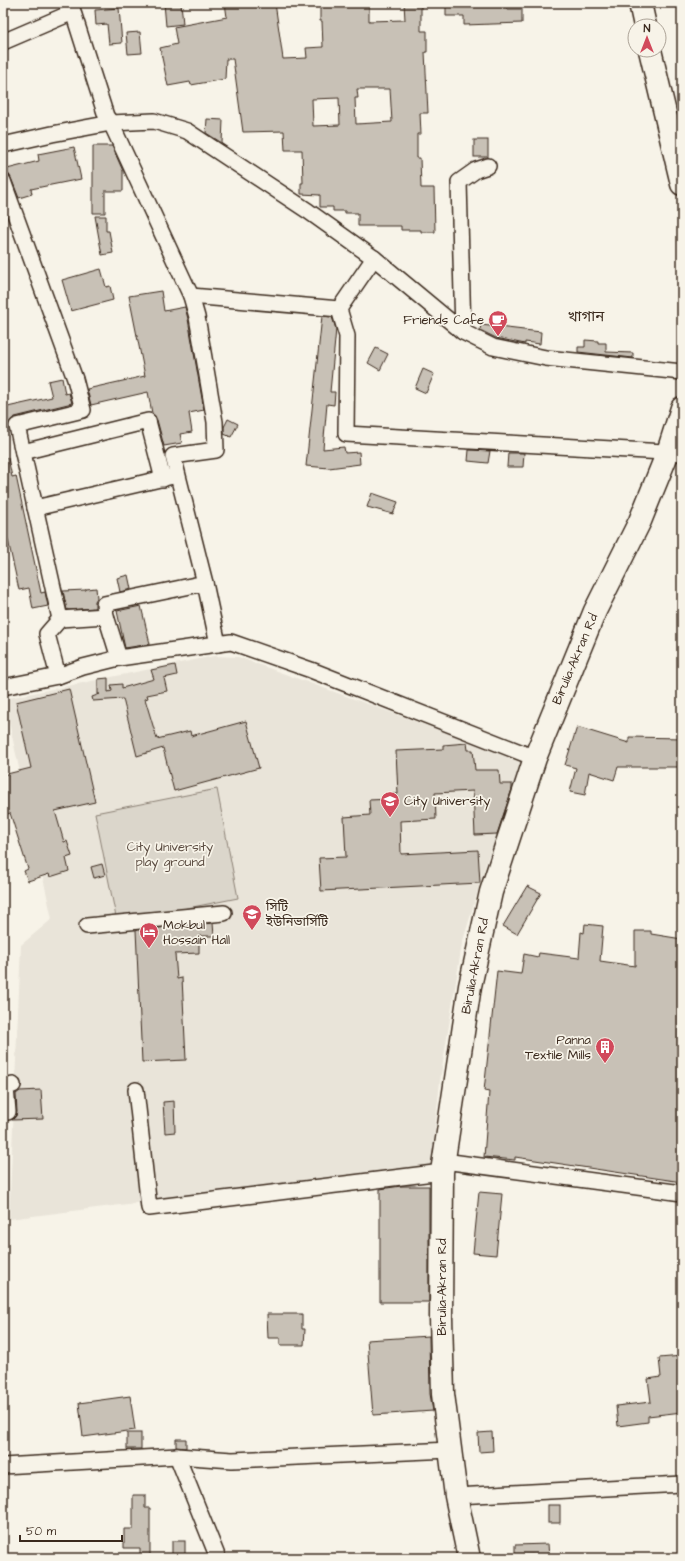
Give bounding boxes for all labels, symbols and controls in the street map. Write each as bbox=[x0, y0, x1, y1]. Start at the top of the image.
north arrow bbox=[627, 18, 667, 58]
text: N bbox=[644, 21, 651, 36]
district label: খাগান bbox=[568, 306, 605, 327]
cafe icon: Friends Cafe bbox=[487, 309, 509, 337]
place label: Friends Cafe bbox=[403, 311, 484, 329]
street label: Birulia-Akran Rd bbox=[548, 610, 602, 707]
school or university icon: City University bbox=[379, 790, 401, 818]
place label: City University bbox=[404, 792, 490, 811]
park label: City University play ground bbox=[127, 838, 213, 872]
place label: সিটি ইউনিভার্সিটি bbox=[265, 898, 329, 931]
school or university icon: সিটি ইউনিভার্সিটি bbox=[241, 903, 263, 931]
place label: Mokbul Hossain Hall bbox=[163, 916, 230, 949]
street label: Birulia-Akran Rd bbox=[457, 916, 493, 1016]
hotel icon: Mokbul Hossain Hall bbox=[138, 921, 160, 949]
place label: Panna Textile Mills bbox=[525, 1031, 591, 1064]
building icon: Panna Textile Mills bbox=[594, 1036, 616, 1064]
street label: Birulia-Akran Rd bbox=[433, 1238, 451, 1336]
scale bar bbox=[20, 1517, 122, 1543]
text: 50 m bbox=[26, 1523, 57, 1540]

